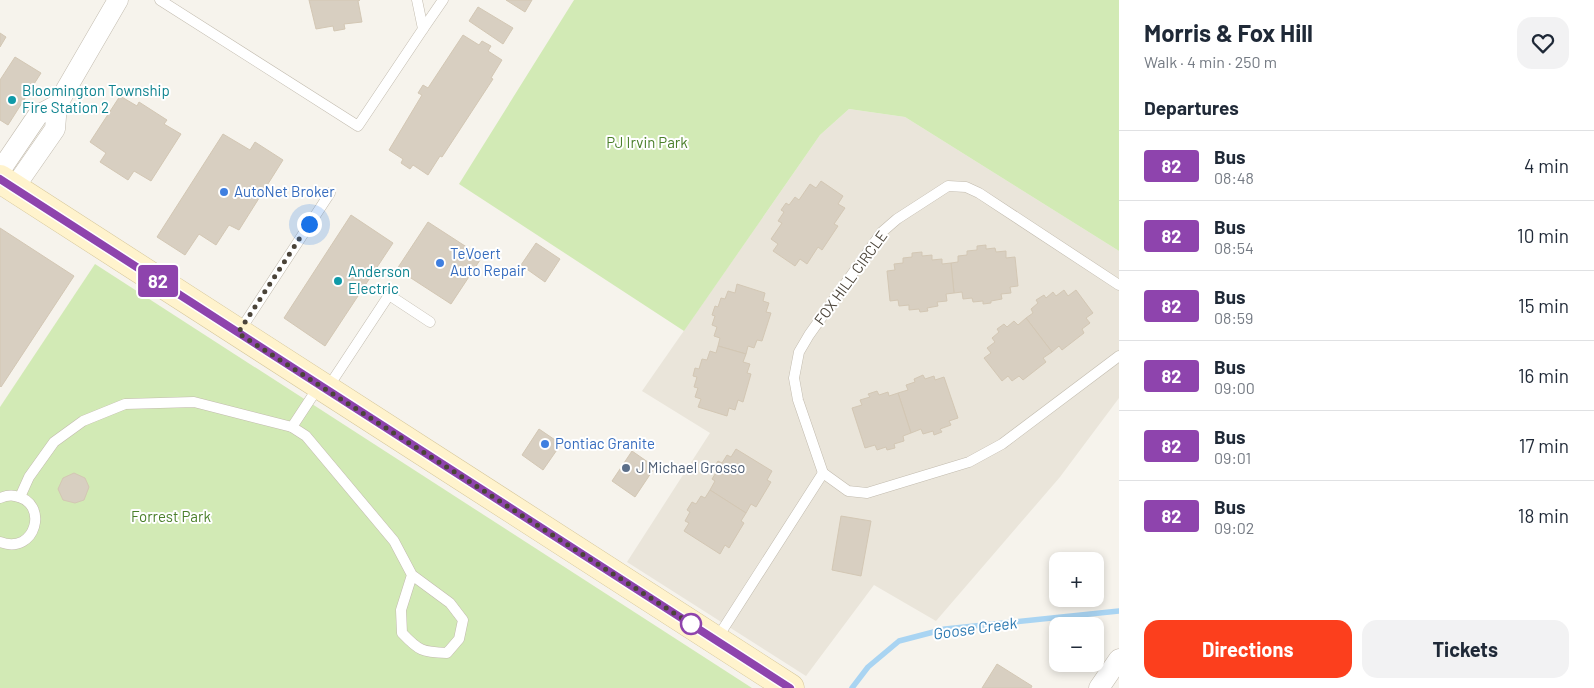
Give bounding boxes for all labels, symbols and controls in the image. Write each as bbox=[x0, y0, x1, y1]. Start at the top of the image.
button: heart bbox=[1517, 17, 1569, 69]
text: Morris & Fox Hill bbox=[1144, 18, 1313, 47]
text: Walk · 4 min · 250 m bbox=[1144, 52, 1277, 71]
place label: Bloomington Township Fire Station 2 bbox=[22, 81, 170, 116]
marker: Bloomington Township Fire Station 2 bbox=[6, 94, 18, 106]
text: Departures bbox=[1144, 96, 1239, 119]
park label: PJ Irvin Park bbox=[606, 133, 688, 151]
text: Bus bbox=[1214, 145, 1246, 168]
text: 4 min bbox=[1524, 154, 1569, 177]
text: 82 bbox=[1162, 155, 1181, 177]
text: 08:48 bbox=[1214, 168, 1254, 187]
place label: AutoNet Broker bbox=[234, 182, 335, 200]
marker: AutoNet Broker bbox=[218, 186, 230, 198]
your location bbox=[297, 212, 322, 237]
text: Bus bbox=[1214, 215, 1246, 238]
text: 10 min bbox=[1517, 224, 1569, 247]
text: 82 bbox=[1162, 225, 1181, 247]
street label: FOX HILL CIRCLE bbox=[810, 227, 890, 328]
text: 08:54 bbox=[1214, 238, 1254, 257]
place label: TeVoert Auto Repair bbox=[450, 244, 526, 279]
marker: TeVoert Auto Repair bbox=[434, 257, 446, 269]
place label: Anderson Electric bbox=[348, 262, 410, 297]
line badge: 82 bbox=[136, 265, 180, 297]
text: 82 bbox=[148, 270, 168, 292]
marker: Anderson Electric bbox=[332, 275, 344, 287]
text: Bus bbox=[1214, 285, 1246, 308]
text: 15 min bbox=[1518, 294, 1569, 317]
text: 82 bbox=[1162, 295, 1181, 317]
text: 08:59 bbox=[1214, 308, 1253, 327]
text: Bus bbox=[1214, 355, 1246, 378]
text: 16 min bbox=[1518, 364, 1569, 387]
text: 82 bbox=[1162, 365, 1181, 387]
text: 09:00 bbox=[1214, 378, 1255, 397]
text: Bus bbox=[1214, 425, 1246, 448]
place label: Pontiac Granite bbox=[555, 434, 655, 452]
text: 17 min bbox=[1519, 434, 1569, 457]
text: 82 bbox=[1162, 435, 1181, 457]
marker: Pontiac Granite bbox=[539, 438, 551, 450]
text: 09:01 bbox=[1214, 448, 1251, 467]
place label: J Michael Grosso bbox=[636, 458, 745, 476]
marker: J Michael Grosso bbox=[620, 462, 632, 474]
text: Bus bbox=[1214, 495, 1246, 518]
text: 18 min bbox=[1518, 504, 1569, 527]
text: 82 bbox=[1162, 505, 1181, 527]
park label: Forrest Park bbox=[131, 507, 211, 525]
text: 09:02 bbox=[1214, 518, 1254, 537]
map controls bbox=[1049, 552, 1104, 672]
button: + bbox=[1049, 552, 1104, 607]
water label: Goose Creek bbox=[932, 612, 1018, 643]
unlabelled marker bbox=[680, 613, 702, 635]
button: − bbox=[1049, 617, 1104, 672]
button: Directions bbox=[1144, 620, 1352, 678]
button: Tickets bbox=[1362, 620, 1569, 678]

